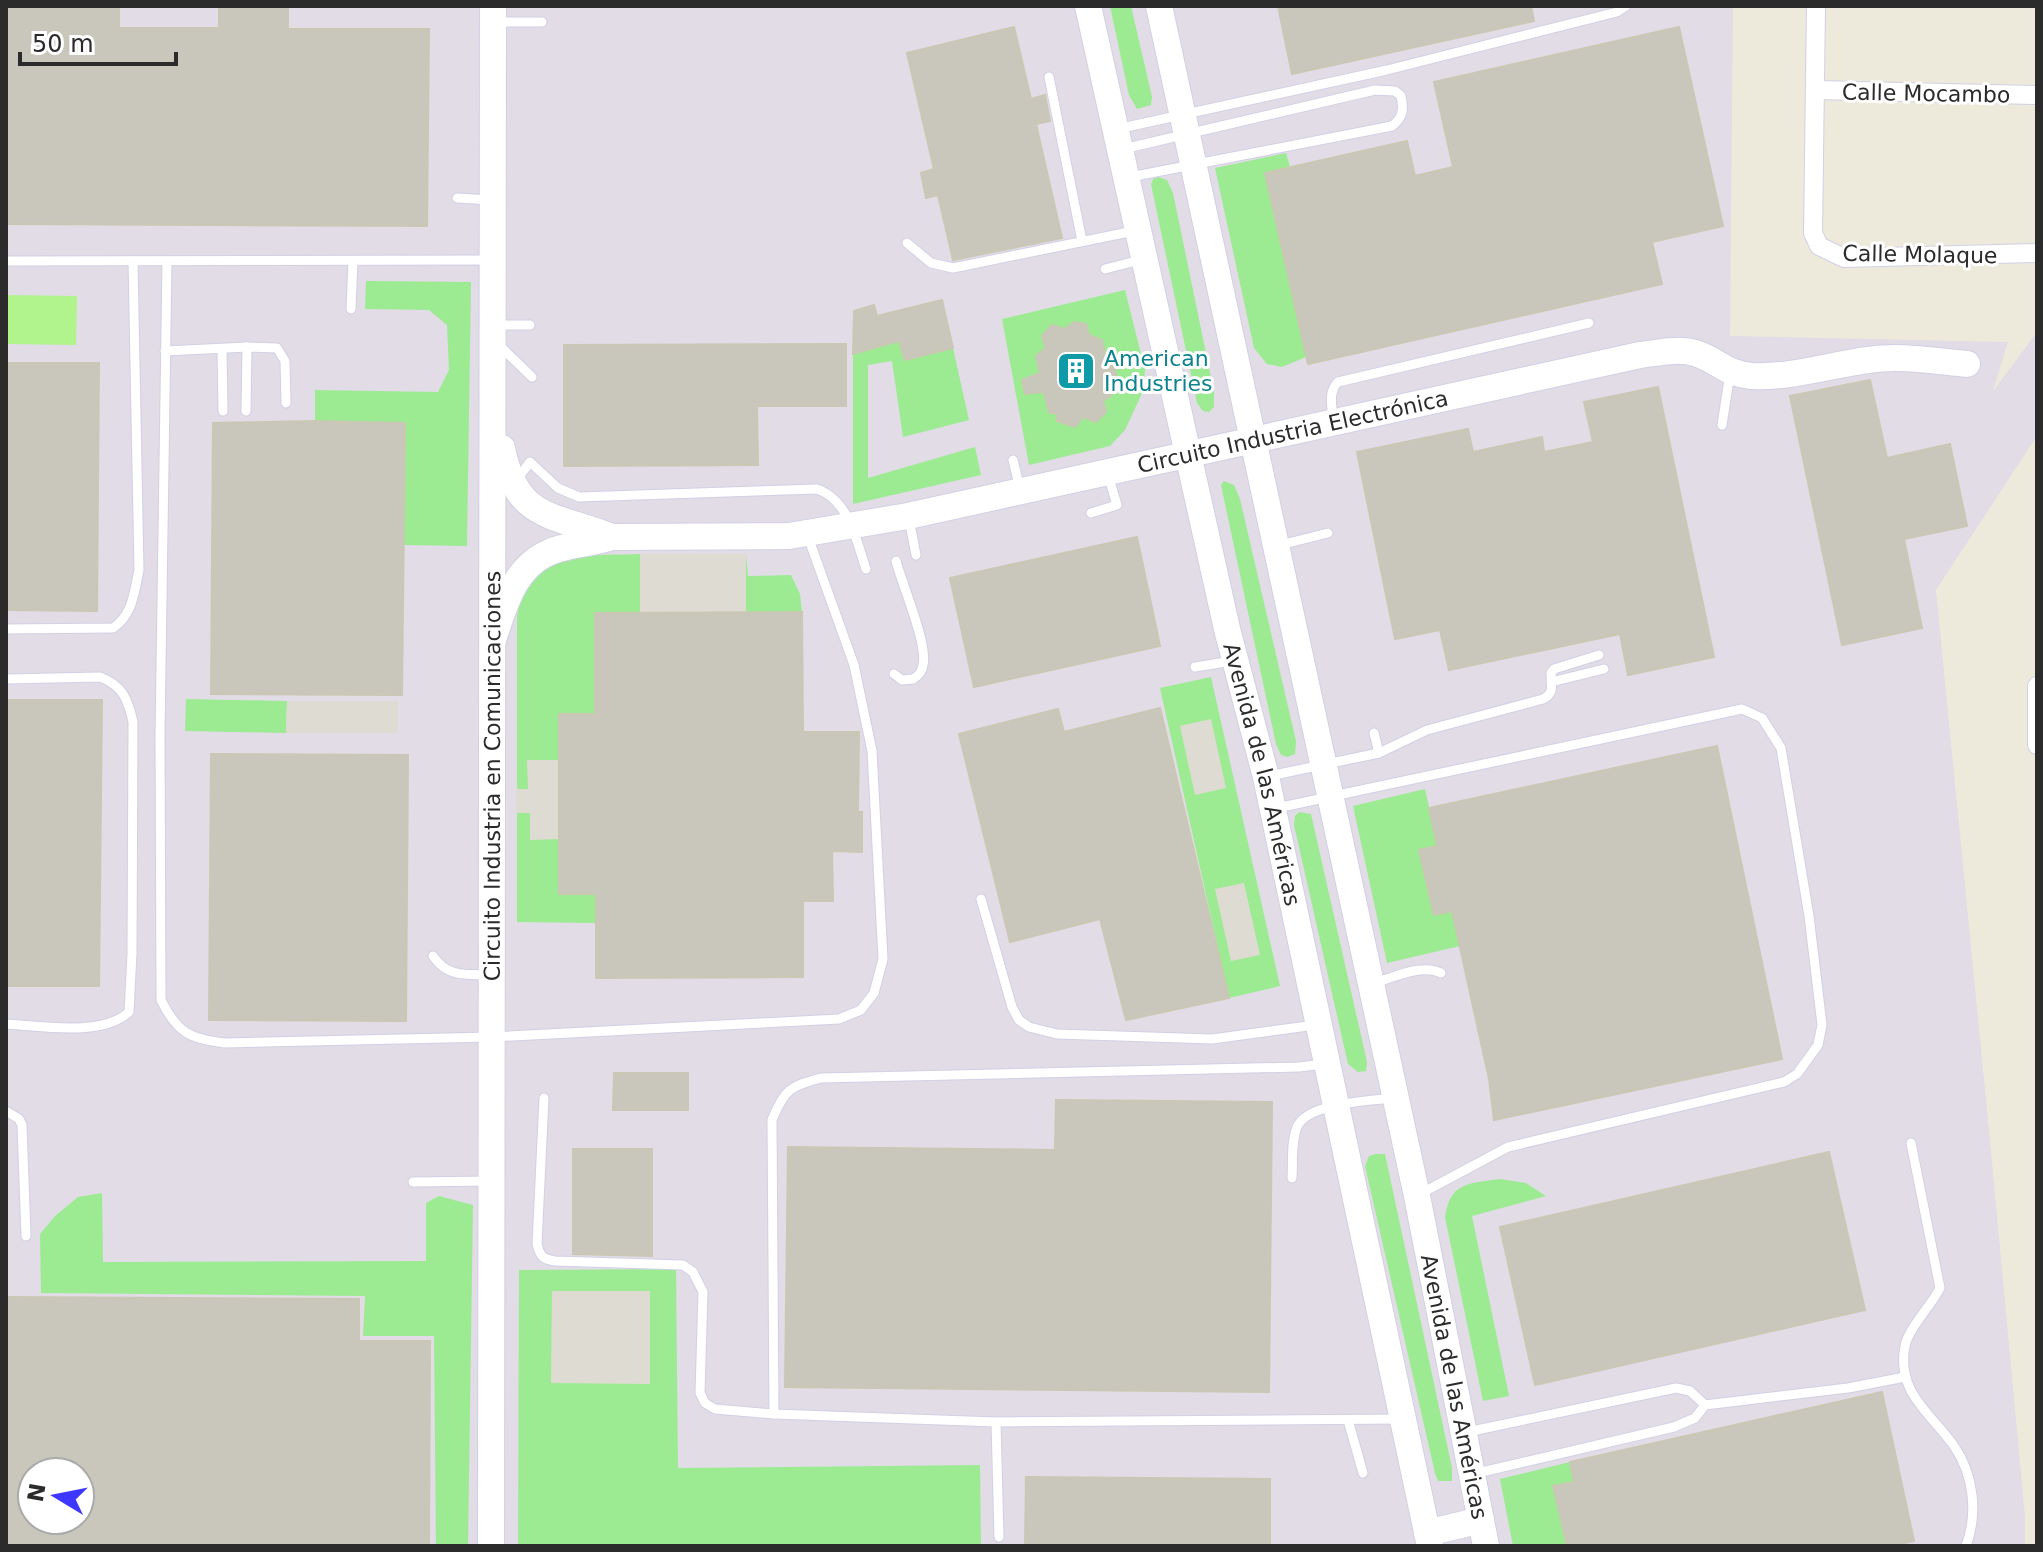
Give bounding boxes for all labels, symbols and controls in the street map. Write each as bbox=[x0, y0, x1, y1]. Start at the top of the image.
scale bar bbox=[20, 16, 176, 66]
text: 50 m bbox=[32, 30, 94, 58]
street label: Calle Mocambo bbox=[1842, 80, 2010, 107]
street label: Calle Molaque bbox=[1842, 241, 1998, 268]
place label: American Industries bbox=[1104, 346, 1213, 396]
building icon: American Industries bbox=[1055, 350, 1097, 392]
street label: Circuito Industria Electrónica bbox=[1135, 386, 1451, 478]
street label: Circuito Industria en Comunicaciones bbox=[480, 571, 505, 981]
street label: Avenida de las Américas bbox=[1218, 640, 1305, 908]
street label: Avenida de las Américas bbox=[1416, 1252, 1492, 1522]
north arrow bbox=[16, 1456, 96, 1536]
text: N bbox=[23, 1481, 51, 1504]

